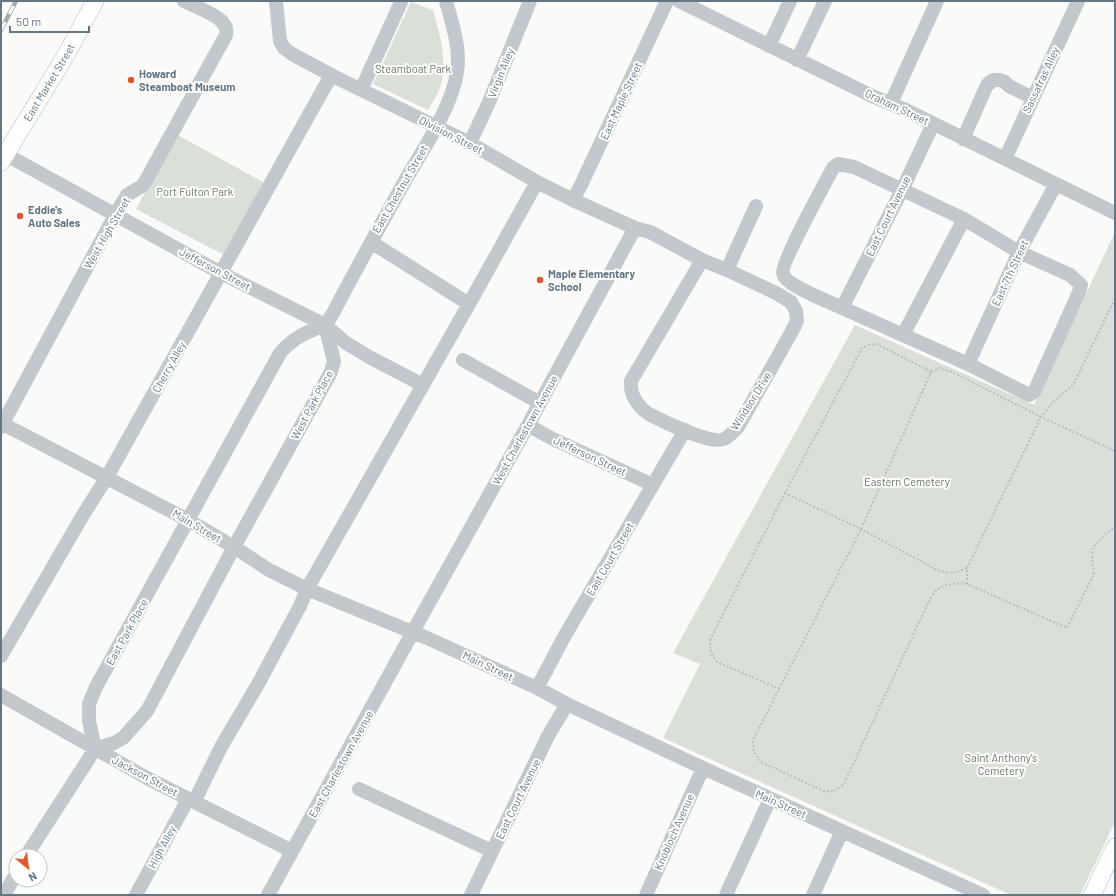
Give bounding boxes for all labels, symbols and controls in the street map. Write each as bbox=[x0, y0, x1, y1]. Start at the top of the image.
scale bar bbox=[10, 8, 89, 34]
text: 50 m bbox=[16, 14, 41, 28]
street label: East Market Street bbox=[20, 41, 77, 124]
street label: Sassafras Alley bbox=[1020, 45, 1062, 115]
street label: Virgin Alley bbox=[485, 46, 516, 100]
street label: East Maple Street bbox=[597, 60, 644, 142]
park label: Steamboat Park bbox=[375, 62, 452, 75]
place label: Howard Steamboat Museum bbox=[139, 67, 236, 93]
marker: Howard Steamboat Museum bbox=[126, 75, 136, 85]
street label: Graham Street bbox=[863, 86, 931, 127]
street label: Division Street bbox=[417, 113, 485, 156]
street label: East Chestnut Street bbox=[369, 142, 430, 235]
street label: East Court Avenue bbox=[862, 173, 913, 258]
park label: Port Fulton Park bbox=[157, 185, 234, 198]
street label: West High Street bbox=[81, 195, 132, 271]
place label: Eddie's Auto Sales bbox=[28, 203, 81, 229]
marker: Eddie's Auto Sales bbox=[15, 211, 25, 221]
street label: East 7th Street bbox=[989, 238, 1030, 308]
street label: Jefferson Street bbox=[177, 244, 253, 293]
place label: Maple Elementary School bbox=[548, 267, 635, 293]
marker: Maple Elementary School bbox=[535, 275, 545, 285]
street label: Cherry Alley bbox=[149, 339, 188, 395]
street label: West Park Place bbox=[288, 368, 335, 442]
street label: Windsor Drive bbox=[727, 369, 774, 432]
street label: West Charlestown Avenue bbox=[489, 373, 560, 487]
street label: Jefferson Street bbox=[552, 433, 629, 478]
park label: Eastern Cemetery bbox=[864, 475, 950, 488]
street label: Main Street bbox=[170, 506, 224, 545]
street label: East Court Street bbox=[583, 520, 636, 598]
street label: East Park Place bbox=[103, 596, 150, 667]
street label: Main Street bbox=[461, 648, 516, 683]
street label: East Charlestown Avenue bbox=[306, 708, 375, 819]
park label: Saint Anthony's Cemetery bbox=[965, 751, 1037, 777]
street label: Jackson Street bbox=[110, 753, 180, 798]
street label: East Court Avenue bbox=[492, 756, 543, 841]
street label: Main Street bbox=[754, 787, 809, 821]
street label: Knobloch Avenue bbox=[651, 792, 696, 872]
street label: High Alley bbox=[145, 823, 178, 870]
north arrow bbox=[8, 848, 48, 888]
text: N bbox=[27, 870, 39, 885]

